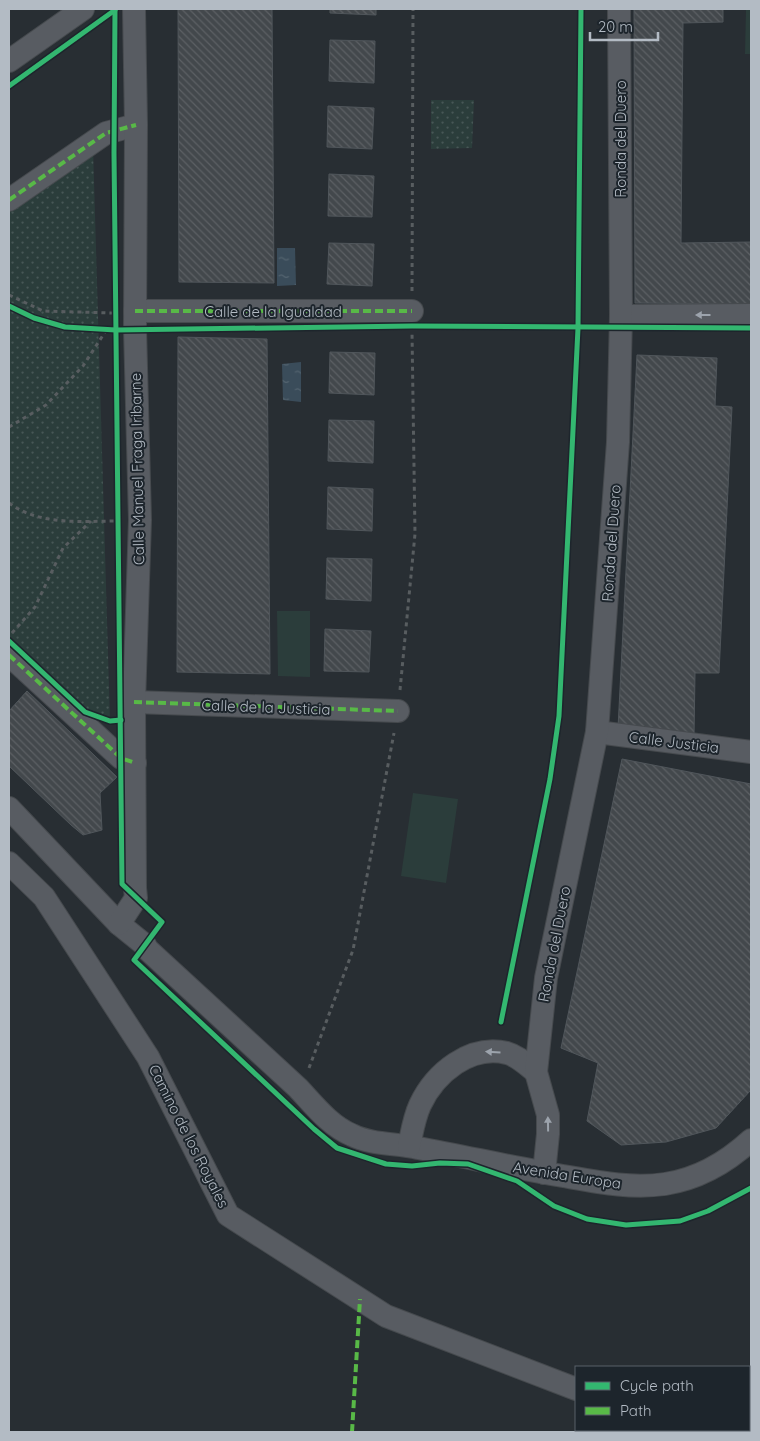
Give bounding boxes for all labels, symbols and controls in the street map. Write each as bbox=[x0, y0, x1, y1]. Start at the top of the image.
scale bar bbox=[590, 10, 658, 42]
text: 20 m bbox=[598, 17, 633, 36]
street label: Ronda del Duero bbox=[611, 80, 630, 198]
street label: Calle de la Igualdad bbox=[204, 302, 342, 321]
one-way arrow bbox=[694, 311, 710, 319]
street label: Calle Manuel Fraga Iribarne bbox=[126, 373, 148, 565]
street label: Ronda del Duero bbox=[597, 484, 625, 602]
street label: Calle de la Justicia bbox=[201, 695, 331, 719]
street label: Calle Justicia bbox=[628, 727, 720, 757]
street label: Ronda del Duero bbox=[533, 885, 575, 1003]
one-way arrow bbox=[485, 1047, 501, 1055]
street label: Camino de los Royales bbox=[145, 1061, 233, 1211]
one-way arrow bbox=[544, 1116, 552, 1132]
street label: Avenida Europa bbox=[511, 1157, 623, 1193]
legend bbox=[575, 1366, 750, 1431]
text: Cycle path bbox=[620, 1376, 694, 1395]
text: Path bbox=[620, 1401, 652, 1420]

